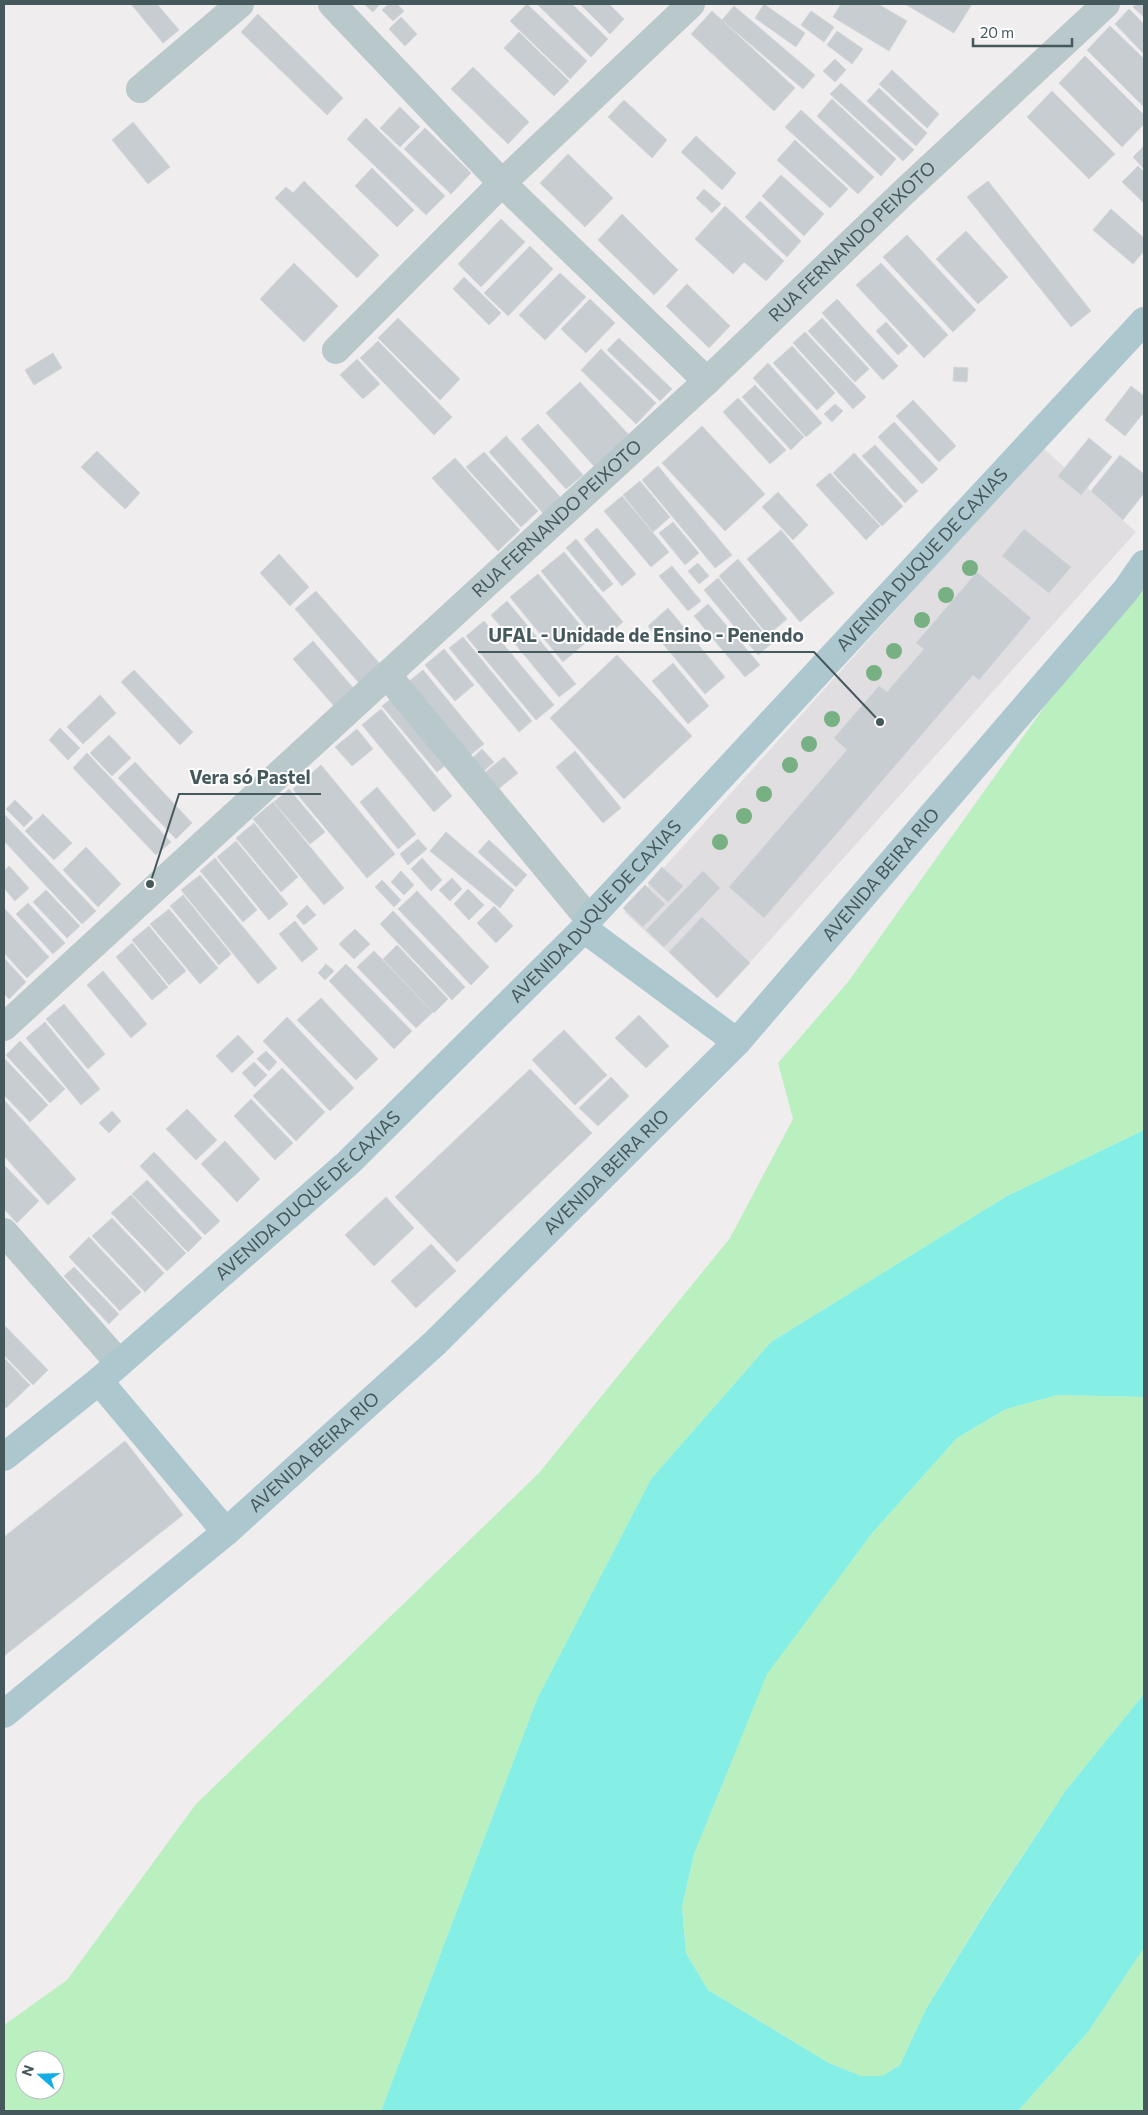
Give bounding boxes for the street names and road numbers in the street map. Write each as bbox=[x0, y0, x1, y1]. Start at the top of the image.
street label: RUA FERNANDO PEIXOTO bbox=[764, 156, 940, 326]
street label: RUA FERNANDO PEIXOTO bbox=[467, 435, 646, 602]
street label: AVENIDA DUQUE DE CAXIAS bbox=[831, 463, 1012, 656]
street label: AVENIDA BEIRA RIO bbox=[817, 803, 944, 945]
street label: AVENIDA DUQUE DE CAXIAS bbox=[504, 815, 685, 1007]
street label: AVENIDA BEIRA RIO bbox=[538, 1104, 673, 1239]
street label: AVENIDA DUQUE DE CAXIAS bbox=[210, 1106, 404, 1284]
street label: AVENIDA BEIRA RIO bbox=[244, 1387, 383, 1516]

